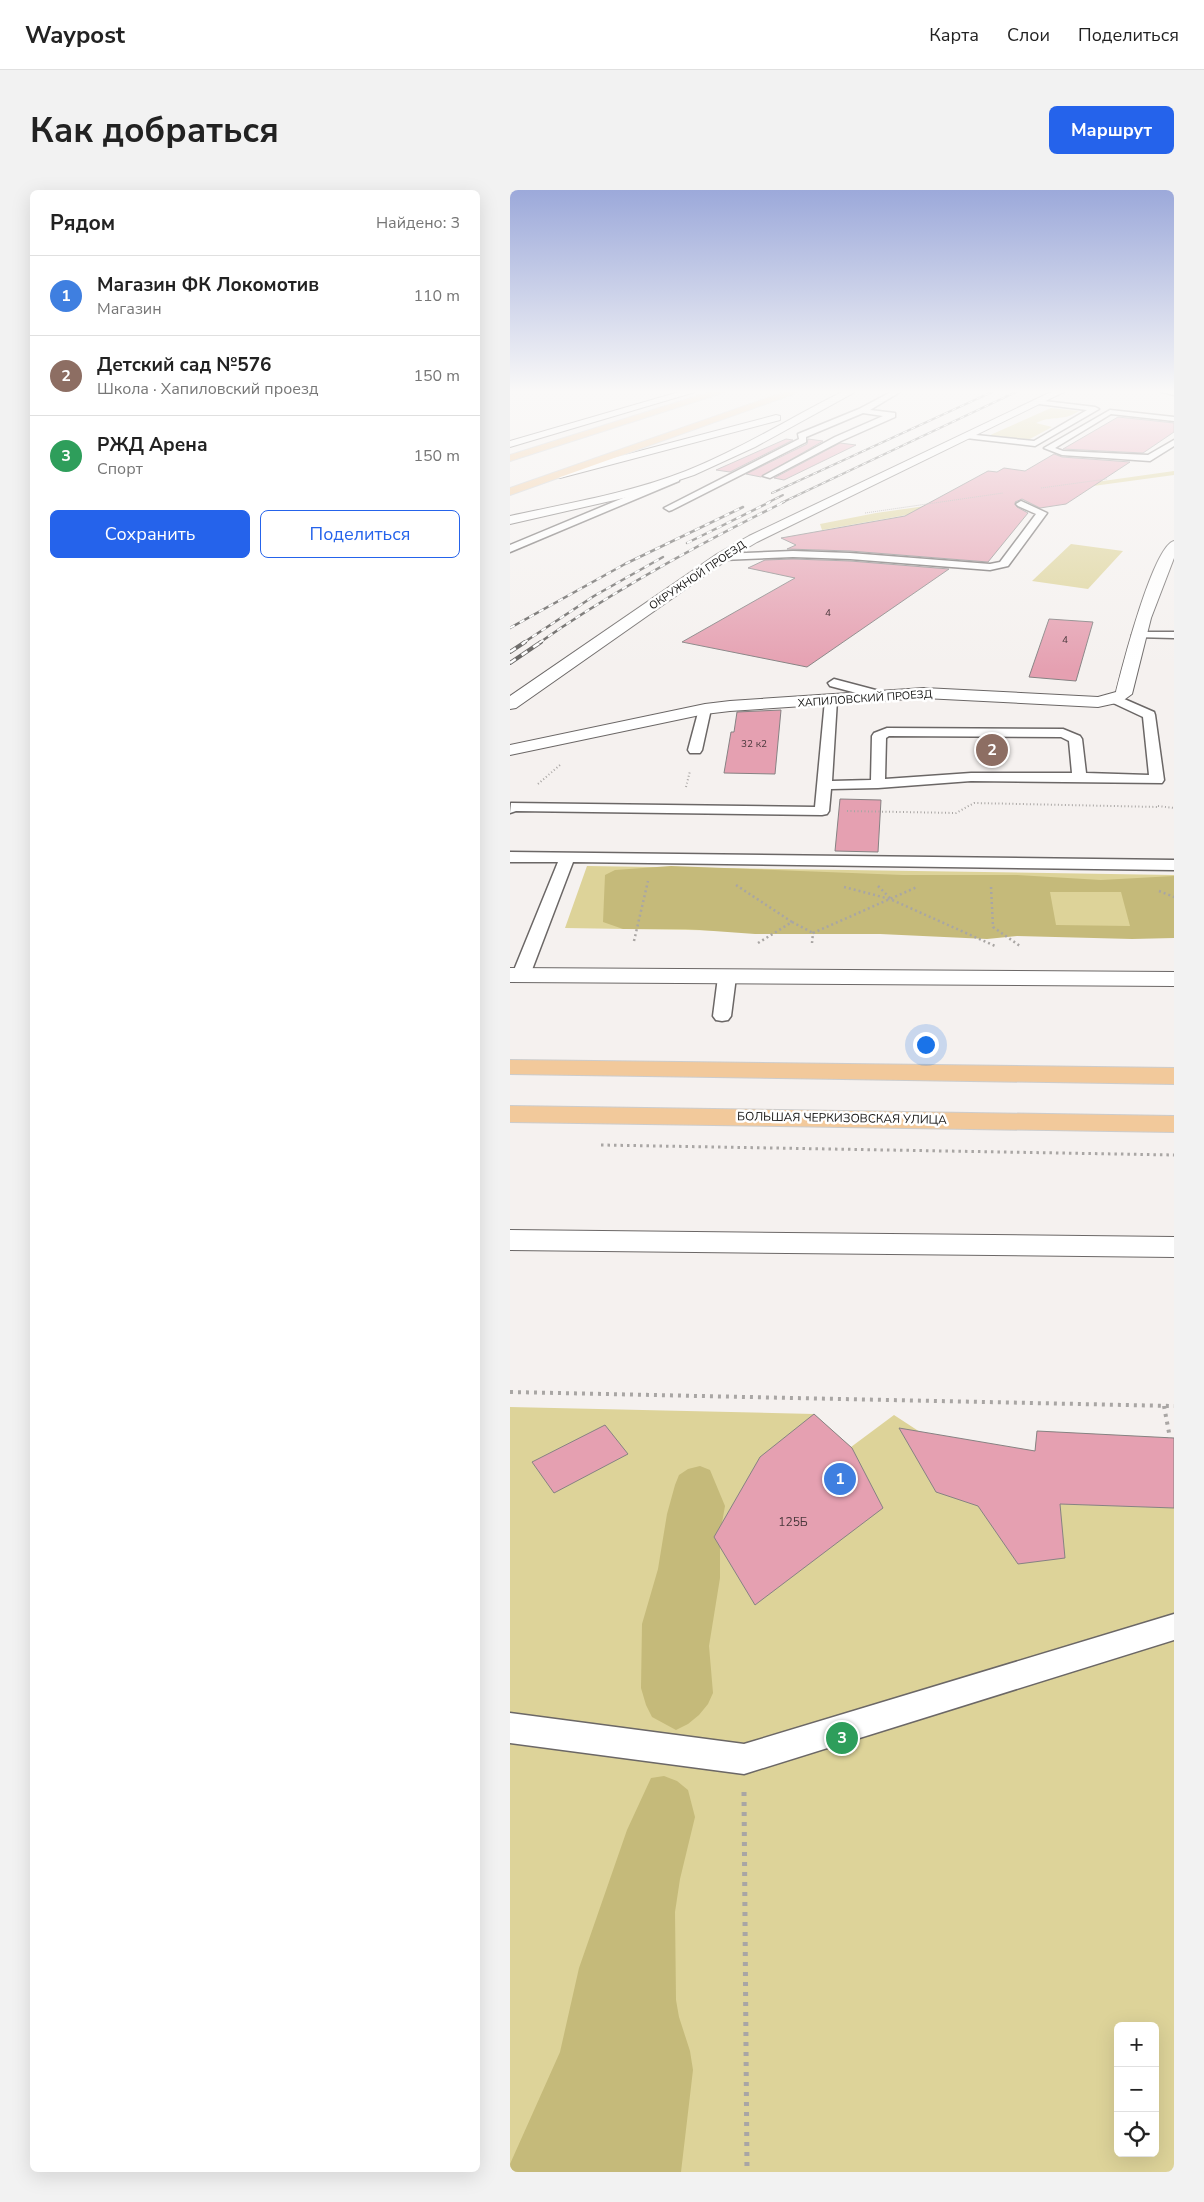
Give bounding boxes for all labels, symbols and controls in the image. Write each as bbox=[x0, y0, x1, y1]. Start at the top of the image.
text: Waypost bbox=[25, 19, 125, 51]
text: Карта bbox=[929, 23, 979, 47]
text: Слои bbox=[1007, 23, 1050, 47]
text: Поделиться bbox=[1078, 23, 1179, 47]
button: Маршрут bbox=[1049, 106, 1174, 154]
text: Как добраться bbox=[30, 107, 279, 154]
text: Рядом bbox=[50, 209, 115, 237]
text: Найдено: 3 bbox=[376, 212, 460, 234]
text: Магазин ФК Локомотив bbox=[97, 272, 319, 298]
text: 1 bbox=[61, 285, 71, 307]
text: 110 m bbox=[413, 285, 460, 307]
text: Магазин bbox=[97, 298, 162, 320]
text: Детский сад №576 bbox=[97, 352, 272, 378]
text: 2 bbox=[61, 365, 71, 387]
text: 150 m bbox=[413, 365, 460, 387]
text: Школа · Хапиловский проезд bbox=[97, 378, 318, 400]
text: РЖД Арена bbox=[97, 432, 208, 458]
text: 3 bbox=[61, 445, 71, 467]
text: 150 m bbox=[413, 445, 460, 467]
text: Спорт bbox=[97, 458, 143, 480]
button: Сохранить bbox=[50, 510, 250, 558]
button: Поделиться bbox=[260, 510, 460, 558]
street label: ОКРУЖНОЙ ПРОЕЗД bbox=[646, 537, 749, 613]
house number: 4 bbox=[825, 606, 831, 620]
house number: 4 bbox=[1062, 633, 1068, 647]
street label: ХАПИЛОВСКИЙ ПРОЕЗД bbox=[797, 686, 933, 711]
pin: 2 bbox=[976, 731, 1008, 769]
house number: 32 к2 bbox=[741, 737, 767, 751]
your location bbox=[913, 1032, 939, 1058]
street label: БОЛЬШАЯ ЧЕРКИЗОВСКАЯ УЛИЦА bbox=[737, 1108, 947, 1128]
pin: 1 bbox=[824, 1460, 856, 1498]
house number: 125Б bbox=[778, 1514, 808, 1530]
pin: 3 bbox=[826, 1719, 858, 1757]
map controls bbox=[1114, 2022, 1159, 2157]
button: + bbox=[1114, 2022, 1159, 2067]
button: − bbox=[1114, 2067, 1159, 2112]
button: locate bbox=[1114, 2112, 1159, 2157]

